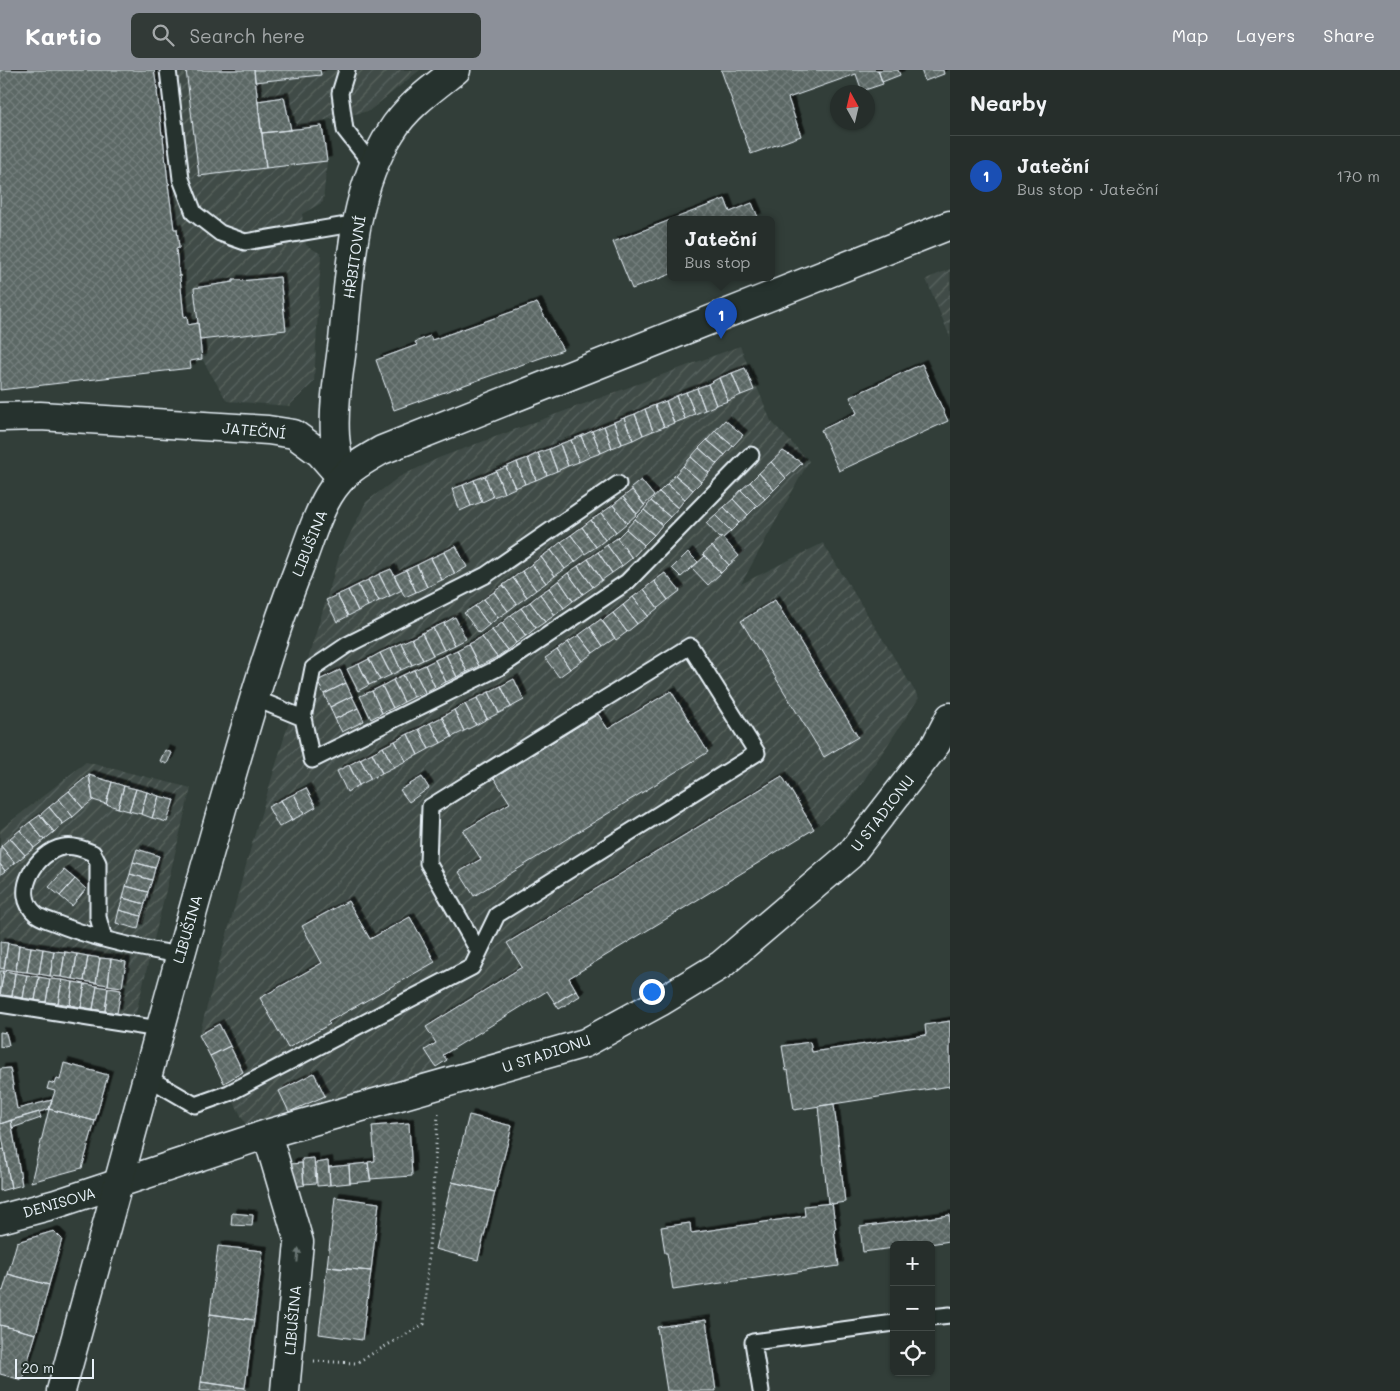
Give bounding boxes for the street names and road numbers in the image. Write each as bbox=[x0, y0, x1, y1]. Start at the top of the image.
street label: HŘBITOVNÍ bbox=[338, 214, 370, 300]
street label: JATEČNÍ bbox=[221, 417, 287, 443]
street label: LIBUŠINA bbox=[287, 507, 331, 579]
street label: U STADIONU bbox=[846, 771, 918, 855]
street label: LIBUŠINA bbox=[168, 892, 206, 966]
street label: U STADIONU bbox=[499, 1029, 593, 1077]
street label: DENISOVA bbox=[20, 1182, 98, 1222]
street label: LIBUŠINA bbox=[279, 1284, 305, 1356]

